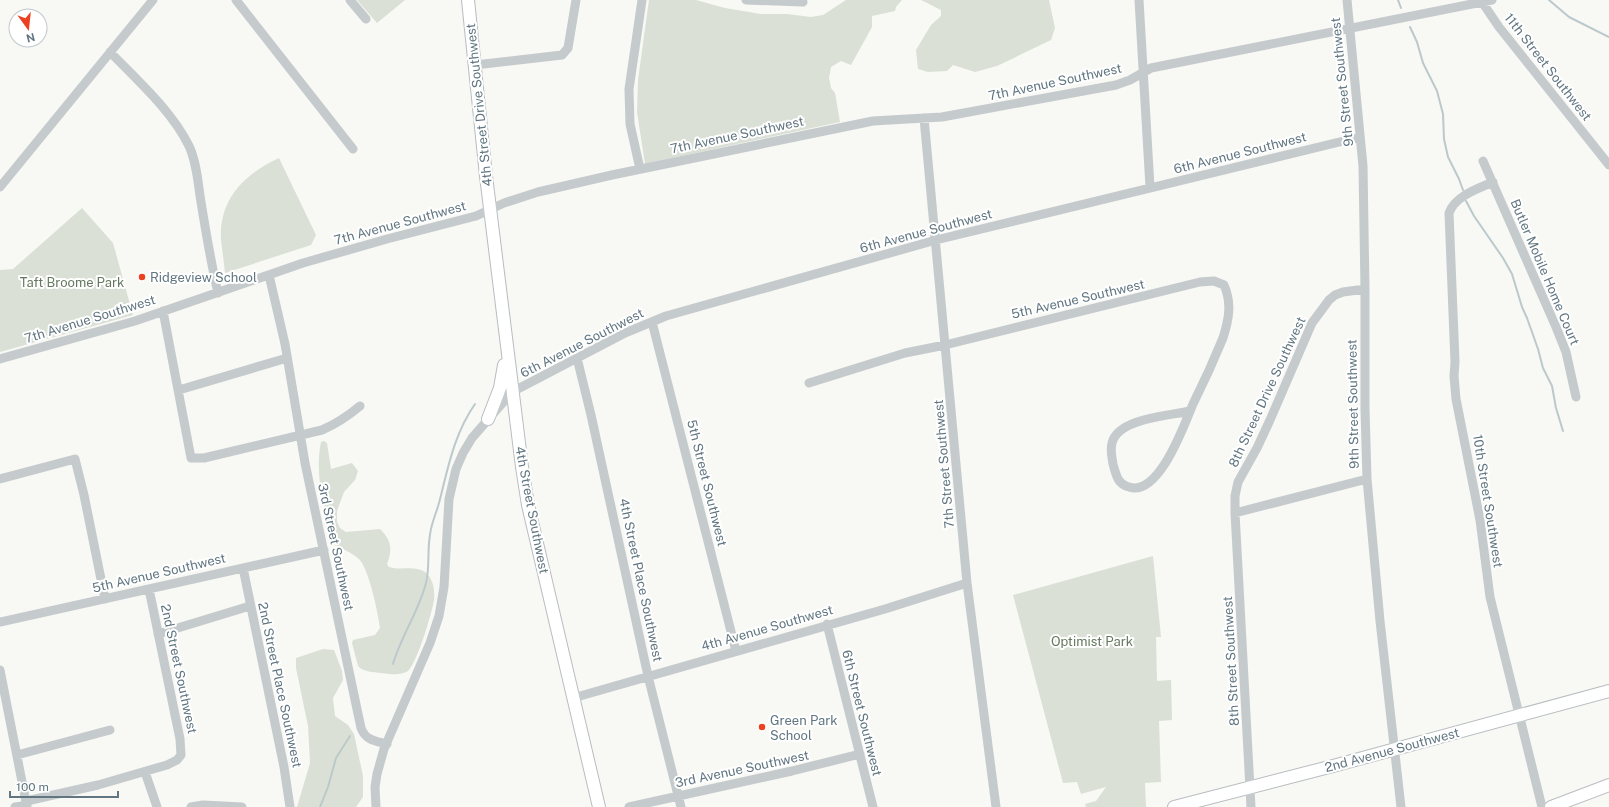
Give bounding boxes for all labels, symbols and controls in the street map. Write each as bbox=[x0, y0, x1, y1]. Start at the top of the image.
north arrow bbox=[8, 8, 48, 48]
street label: 11th Street Southwest bbox=[1501, 10, 1595, 124]
street label: 9th Street Southwest bbox=[1328, 17, 1356, 147]
street label: 4th Street Drive Southwest bbox=[463, 23, 495, 187]
text: N bbox=[25, 31, 36, 45]
street label: 7th Avenue Southwest bbox=[987, 61, 1123, 103]
street label: 7th Avenue Southwest bbox=[669, 114, 805, 156]
street label: 6th Avenue Southwest bbox=[1172, 129, 1308, 177]
street label: Butler Mobile Home Court bbox=[1507, 197, 1583, 347]
street label: 7th Avenue Southwest bbox=[332, 198, 468, 248]
street label: 6th Avenue Southwest bbox=[858, 206, 994, 256]
place label: Ridgeview School bbox=[150, 270, 257, 285]
marker: Ridgeview School bbox=[137, 272, 147, 282]
park label: Taft Broome Park bbox=[20, 275, 124, 290]
street label: 5th Avenue Southwest bbox=[1010, 276, 1146, 322]
street label: 7th Avenue Southwest bbox=[23, 292, 157, 346]
street label: 6th Avenue Southwest bbox=[518, 305, 646, 381]
street label: 8th Street Drive Southwest bbox=[1226, 314, 1308, 470]
street label: 9th Street Southwest bbox=[1344, 339, 1362, 469]
street label: 7th Street Southwest bbox=[931, 399, 957, 529]
street label: 5th Street Southwest bbox=[684, 418, 730, 548]
street label: 10th Street Southwest bbox=[1470, 433, 1506, 569]
street label: 4th Street Southwest bbox=[512, 445, 552, 575]
street label: 3rd Street Southwest bbox=[315, 482, 357, 612]
street label: 4th Street Place Southwest bbox=[616, 497, 666, 663]
street label: 5th Avenue Southwest bbox=[91, 550, 227, 596]
street label: 8th Street Southwest bbox=[1220, 596, 1242, 726]
street label: 2nd Street Place Southwest bbox=[255, 601, 305, 769]
street label: 4th Avenue Southwest bbox=[699, 602, 835, 654]
street label: 2nd Street Southwest bbox=[158, 603, 200, 735]
park label: Optimist Park bbox=[1051, 634, 1133, 649]
street label: 6th Street Southwest bbox=[839, 648, 885, 778]
place label: Green Park School bbox=[770, 713, 838, 743]
marker: Green Park School bbox=[757, 722, 767, 732]
street label: 2nd Avenue Southwest bbox=[1323, 725, 1461, 775]
street label: 3rd Avenue Southwest bbox=[674, 747, 810, 791]
scale bar bbox=[10, 773, 118, 799]
text: 100 m bbox=[16, 780, 49, 794]

